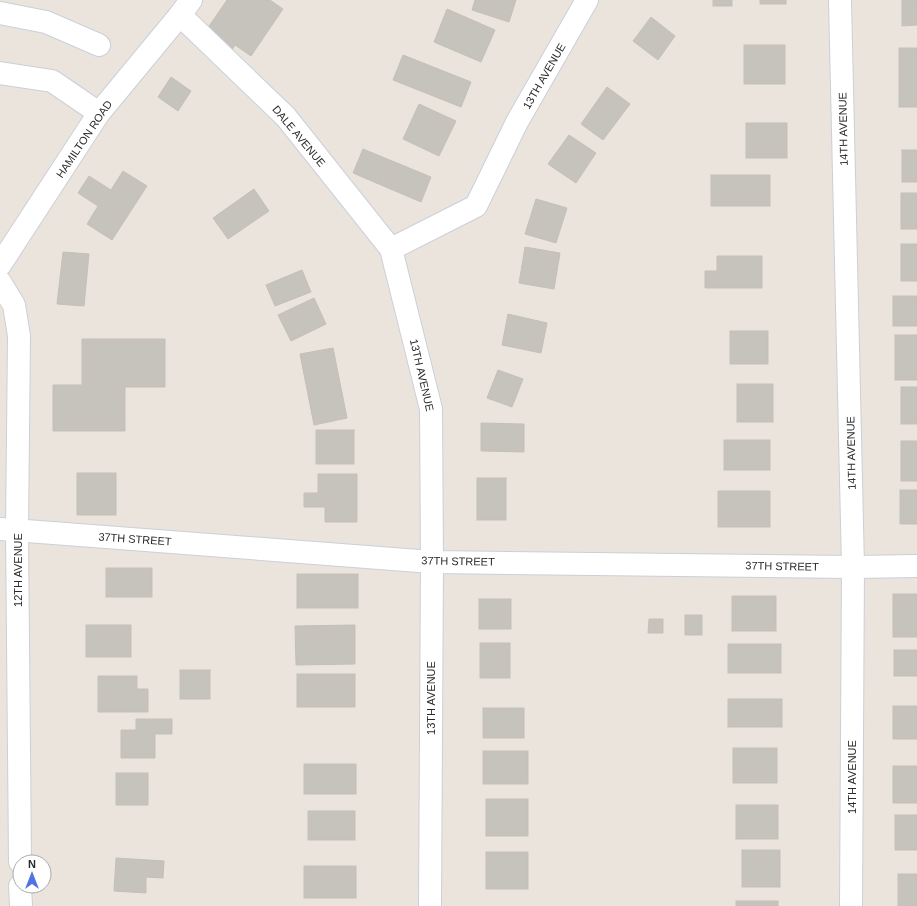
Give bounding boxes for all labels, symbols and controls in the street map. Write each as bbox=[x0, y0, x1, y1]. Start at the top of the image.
street label: 13TH AVENUE bbox=[520, 41, 568, 111]
street label: 14TH AVENUE bbox=[836, 92, 850, 166]
street label: HAMILTON ROAD bbox=[54, 98, 114, 180]
street label: DALE AVENUE bbox=[270, 103, 328, 169]
street label: 13TH AVENUE bbox=[408, 338, 436, 412]
street label: 14TH AVENUE bbox=[844, 416, 858, 490]
street label: 37TH STREET bbox=[98, 530, 172, 548]
street label: 12TH AVENUE bbox=[12, 533, 24, 607]
street label: 37TH STREET bbox=[421, 554, 495, 568]
street label: 37TH STREET bbox=[745, 559, 819, 573]
street label: 13TH AVENUE bbox=[425, 661, 437, 735]
street label: 14TH AVENUE bbox=[846, 740, 858, 814]
north arrow bbox=[12, 854, 52, 894]
text: N bbox=[28, 858, 36, 870]

